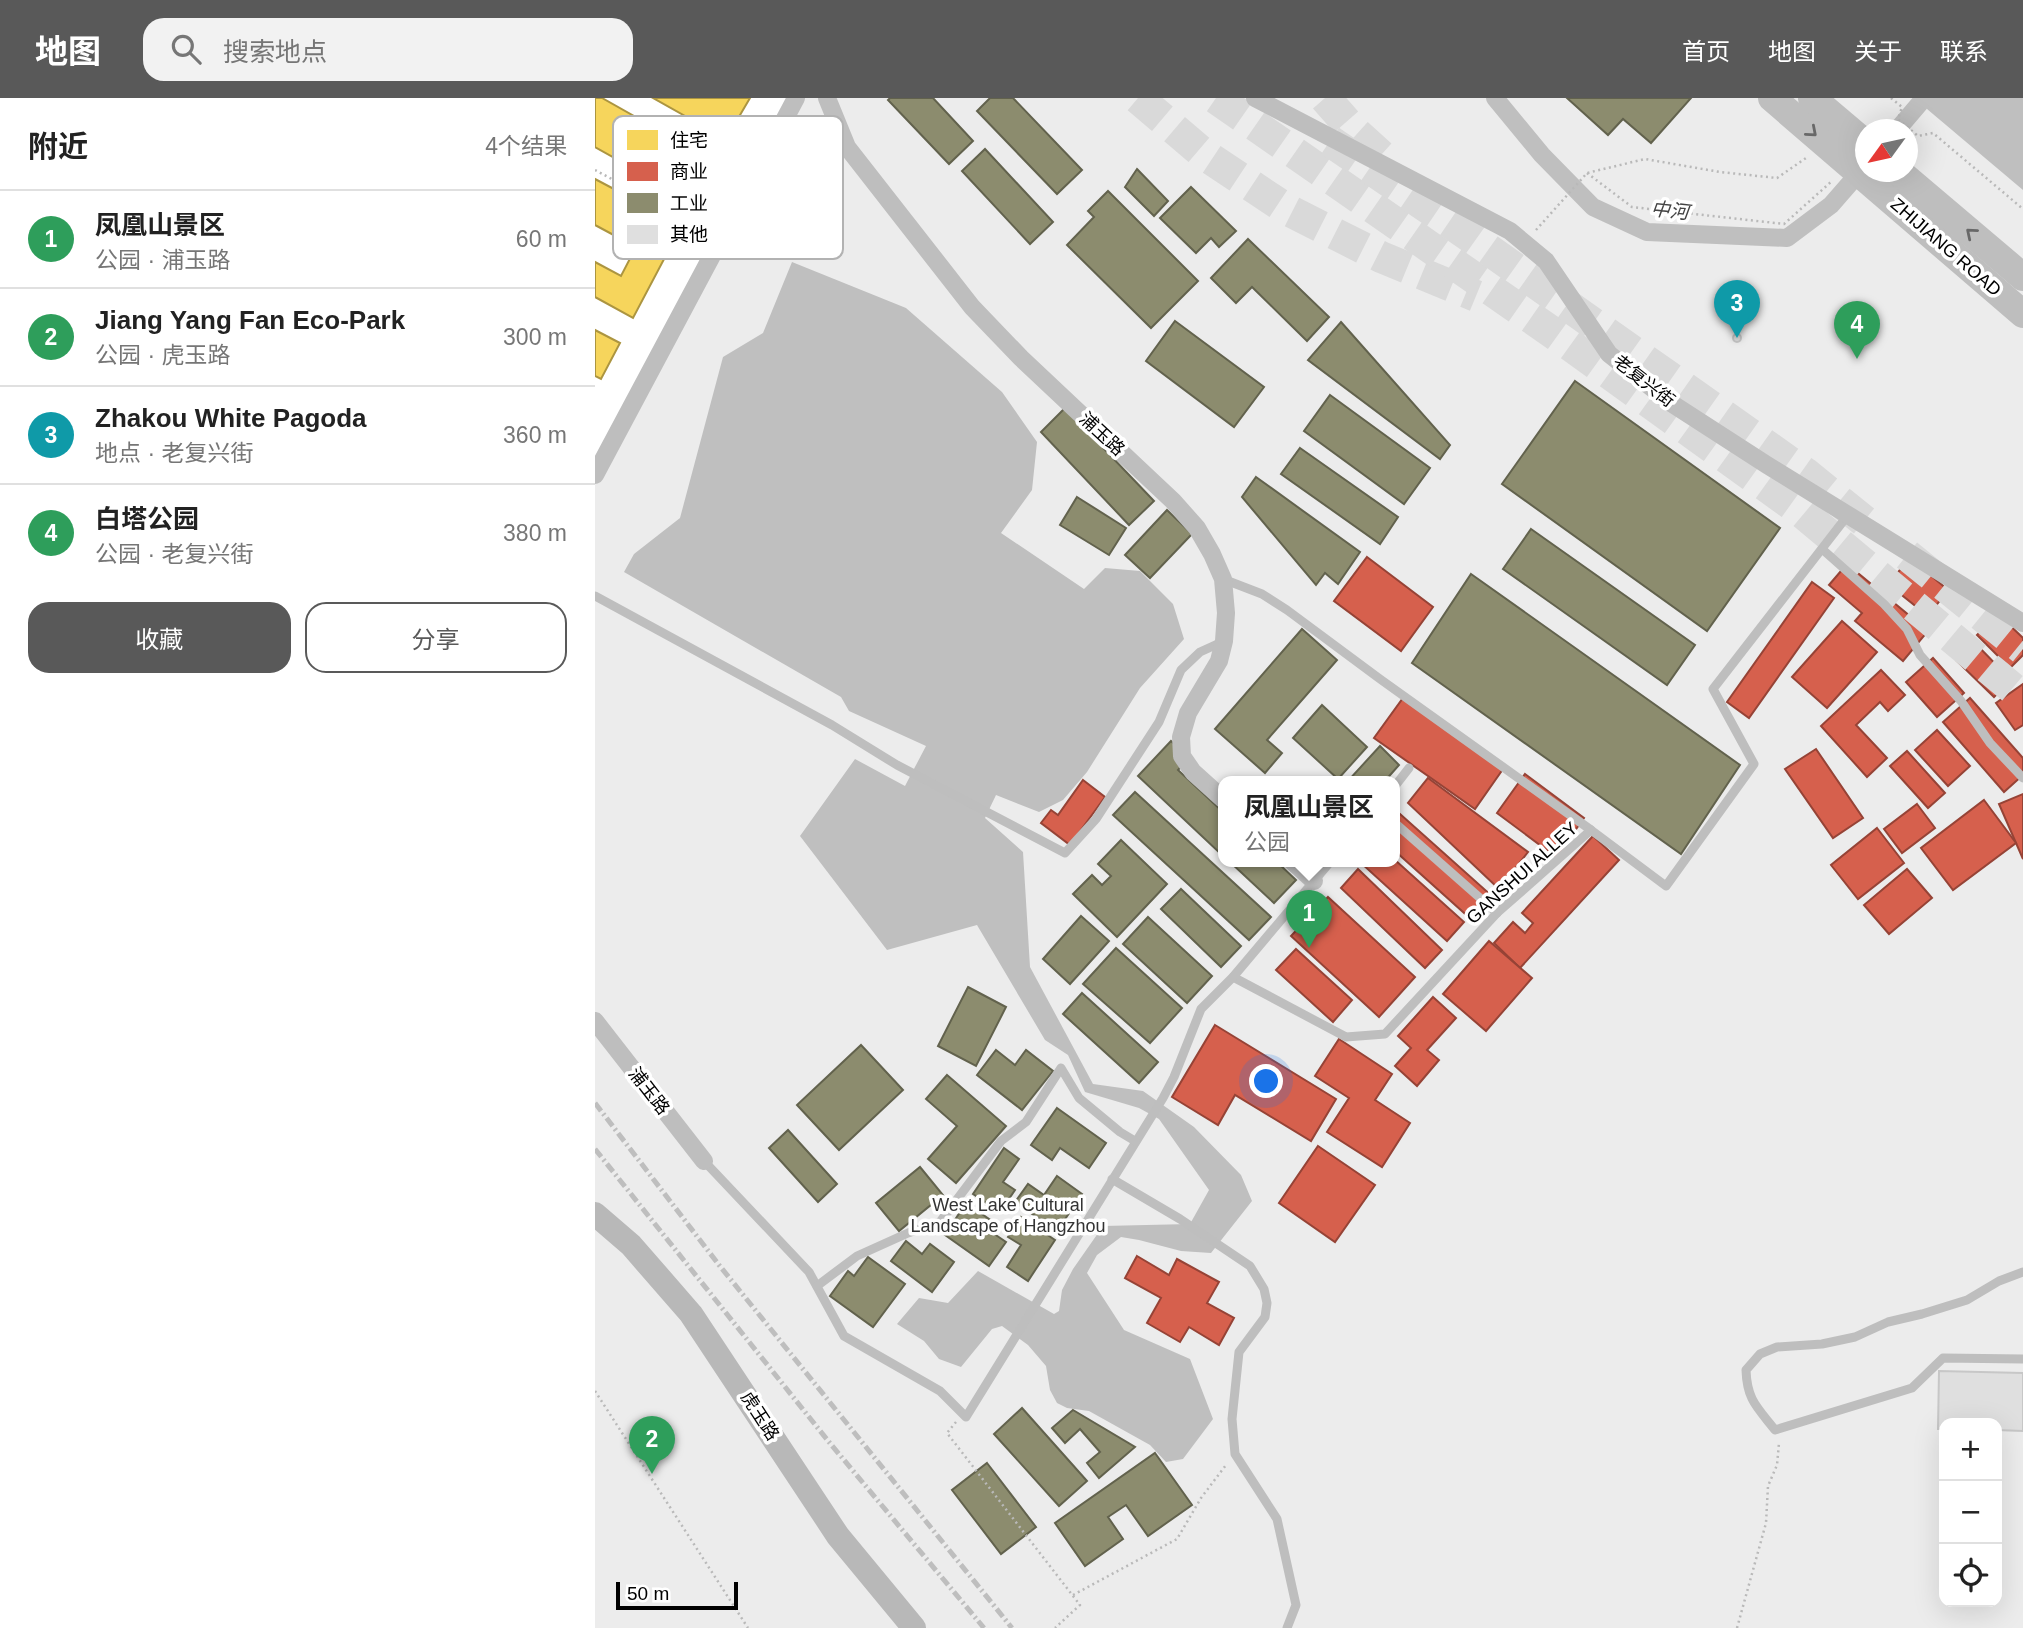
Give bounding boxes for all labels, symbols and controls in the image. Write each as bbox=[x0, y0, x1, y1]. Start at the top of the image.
search box bbox=[143, 18, 633, 81]
icon: search bbox=[167, 30, 205, 68]
text: 地图 bbox=[35, 33, 101, 70]
text: 搜索地点 bbox=[223, 37, 327, 67]
text: 首页 bbox=[1682, 38, 1730, 65]
text: 地图 bbox=[1768, 38, 1816, 65]
text: 关于 bbox=[1854, 38, 1902, 65]
text: 联系 bbox=[1940, 38, 1988, 65]
legend bbox=[613, 116, 843, 259]
north arrow bbox=[1855, 119, 1918, 182]
one-way arrow bbox=[1804, 124, 1817, 136]
text: 附近 bbox=[28, 130, 88, 163]
text: 住宅 bbox=[670, 130, 708, 151]
text: 4个结果 bbox=[485, 133, 567, 159]
text: 商业 bbox=[670, 161, 708, 182]
text: 工业 bbox=[670, 193, 708, 214]
street label: ZHIJIANG ROAD bbox=[1887, 194, 2005, 300]
water label: 中河 bbox=[1650, 198, 1694, 223]
text: 凤凰山景区 bbox=[95, 210, 225, 240]
text: 其他 bbox=[670, 224, 708, 245]
text: 1 bbox=[45, 226, 57, 252]
text: 60 m bbox=[516, 226, 567, 252]
one-way arrow bbox=[1966, 229, 1979, 241]
text: 公园 · 浦玉路 bbox=[95, 247, 230, 273]
pin: 3 bbox=[1714, 280, 1760, 338]
pin: 4 bbox=[1834, 301, 1880, 359]
text: Jiang Yang Fan Eco-Park bbox=[95, 305, 405, 335]
text: 2 bbox=[45, 324, 57, 350]
text: 300 m bbox=[503, 324, 567, 350]
text: 公园 · 虎玉路 bbox=[95, 342, 230, 368]
street label: 老复兴街 bbox=[1609, 351, 1679, 411]
text: Zhakou White Pagoda bbox=[95, 403, 367, 433]
street label: 浦玉路 bbox=[1075, 408, 1129, 460]
text: 3 bbox=[45, 422, 57, 448]
text: 360 m bbox=[503, 422, 567, 448]
text: 地点 · 老复兴街 bbox=[95, 440, 253, 466]
text: 白塔公园 bbox=[95, 504, 199, 534]
text: 4 bbox=[45, 520, 57, 546]
text: 380 m bbox=[503, 520, 567, 546]
text: 公园 · 老复兴街 bbox=[95, 541, 253, 567]
button: 收藏 bbox=[28, 602, 291, 673]
button: 分享 bbox=[305, 602, 567, 673]
popup bbox=[1218, 776, 1400, 867]
text: 凤凰山景区 bbox=[1244, 792, 1374, 822]
street label: GANSHUI ALLEY bbox=[1463, 818, 1581, 928]
text: 公园 bbox=[1244, 829, 1290, 855]
pin: 1 bbox=[1286, 890, 1332, 948]
street label: 浦玉路 bbox=[624, 1064, 674, 1118]
your location bbox=[1249, 1064, 1283, 1098]
park label: West Lake Cultural Landscape of Hangzhou bbox=[910, 1195, 1106, 1236]
street label: 虎玉路 bbox=[737, 1388, 783, 1444]
pin: 2 bbox=[629, 1416, 675, 1474]
map controls bbox=[1939, 1418, 2002, 1607]
button: + bbox=[1939, 1418, 2002, 1481]
button: − bbox=[1939, 1481, 2002, 1544]
button: locate bbox=[1939, 1544, 2002, 1607]
scale bar bbox=[616, 1579, 739, 1611]
text: 50 m bbox=[627, 1583, 669, 1604]

